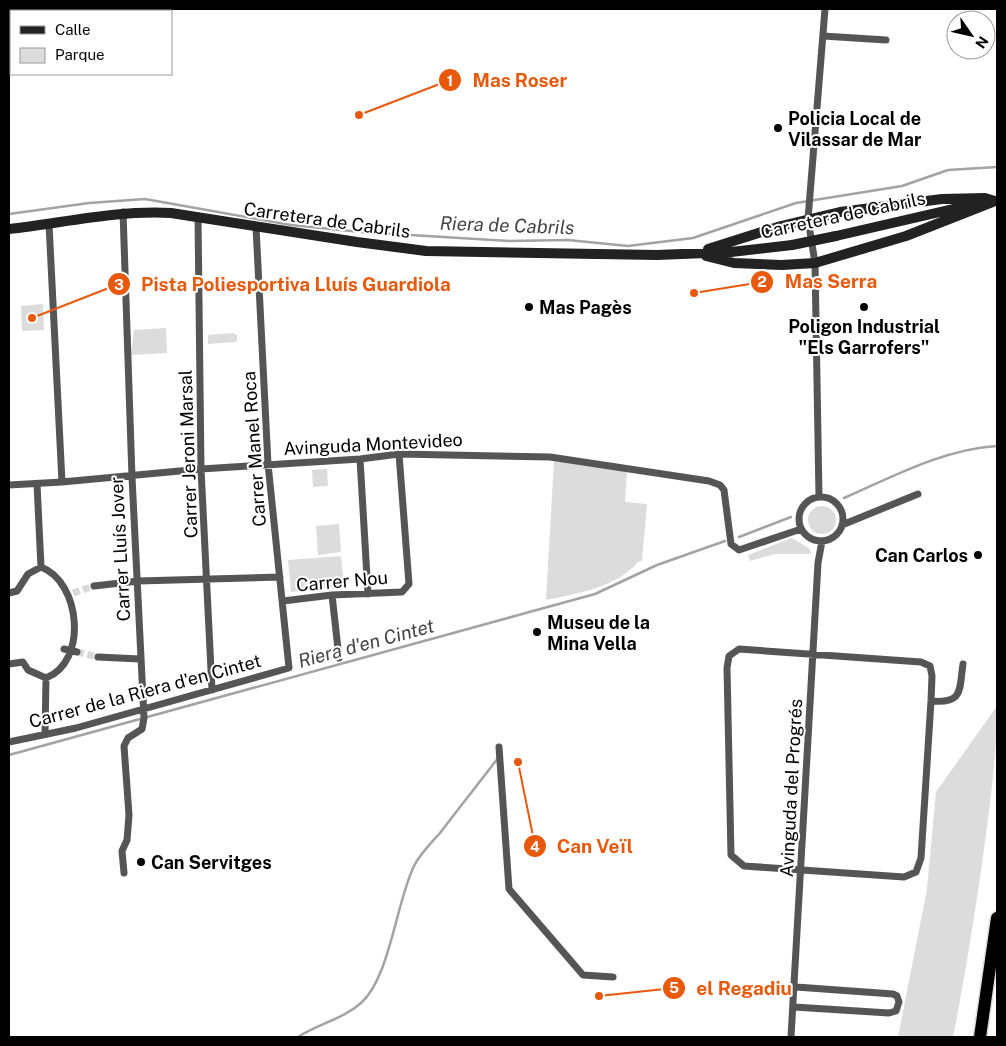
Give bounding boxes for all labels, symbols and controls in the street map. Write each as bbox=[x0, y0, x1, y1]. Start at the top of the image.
legend bbox=[10, 10, 172, 75]
north arrow bbox=[946, 10, 996, 60]
text: Calle bbox=[55, 21, 91, 38]
text: N bbox=[972, 33, 991, 51]
text: Parque bbox=[55, 46, 105, 63]
callout: Mas Roser bbox=[438, 63, 578, 97]
text: Mas Roser bbox=[473, 69, 568, 91]
text: 1 bbox=[447, 72, 453, 89]
place label: Policia Local de Vilassar de Mar bbox=[788, 108, 922, 150]
marker: Policia Local de Vilassar de Mar bbox=[772, 122, 784, 134]
street label: Carretera de Cabrils bbox=[759, 187, 927, 243]
street label: Carretera de Cabrils bbox=[242, 198, 412, 242]
water label: Riera de Cabrils bbox=[439, 212, 575, 238]
callout: Mas Serra bbox=[750, 265, 888, 299]
callout: Pista Poliesportiva Lluís Guardiola bbox=[106, 267, 461, 301]
text: Mas Serra bbox=[785, 270, 877, 292]
text: Pista Poliesportiva Lluís Guardiola bbox=[141, 273, 451, 295]
text: 2 bbox=[757, 273, 767, 290]
text: 3 bbox=[114, 276, 124, 293]
place label: Mas Pagès bbox=[539, 297, 632, 318]
marker: Mas Pagès bbox=[523, 301, 535, 313]
marker: Poligon Industrial "Els Garrofers" bbox=[858, 301, 870, 313]
place label: Poligon Industrial "Els Garrofers" bbox=[788, 316, 940, 358]
street label: Carrer Jeroni Marsal bbox=[175, 369, 201, 539]
street label: Carrer Manel Roca bbox=[238, 371, 270, 527]
street label: Avinguda Montevideo bbox=[283, 429, 463, 459]
street label: Carrer Lluís Jover bbox=[106, 476, 134, 622]
place label: Can Carlos bbox=[875, 545, 968, 566]
marker: Can Carlos bbox=[972, 549, 984, 561]
street label: Carrer Nou bbox=[295, 567, 389, 595]
place label: Museu de la Mina Vella bbox=[547, 612, 650, 654]
water label: Riera d'en Cintet bbox=[296, 614, 436, 672]
marker: Museu de la Mina Vella bbox=[531, 626, 543, 638]
street label: Carrer de la Riera d'en Cintet bbox=[27, 650, 263, 732]
street label: Avinguda del Progrés bbox=[776, 698, 806, 878]
callout: Can Veïl bbox=[522, 829, 644, 863]
text: Can Veïl bbox=[557, 835, 633, 857]
text: 4 bbox=[530, 838, 540, 855]
place label: Can Servitges bbox=[151, 852, 272, 873]
marker: Can Servitges bbox=[135, 856, 147, 868]
callout: el Regadiu bbox=[661, 971, 802, 1005]
text: el Regadiu bbox=[696, 977, 792, 999]
text: 5 bbox=[669, 979, 679, 996]

